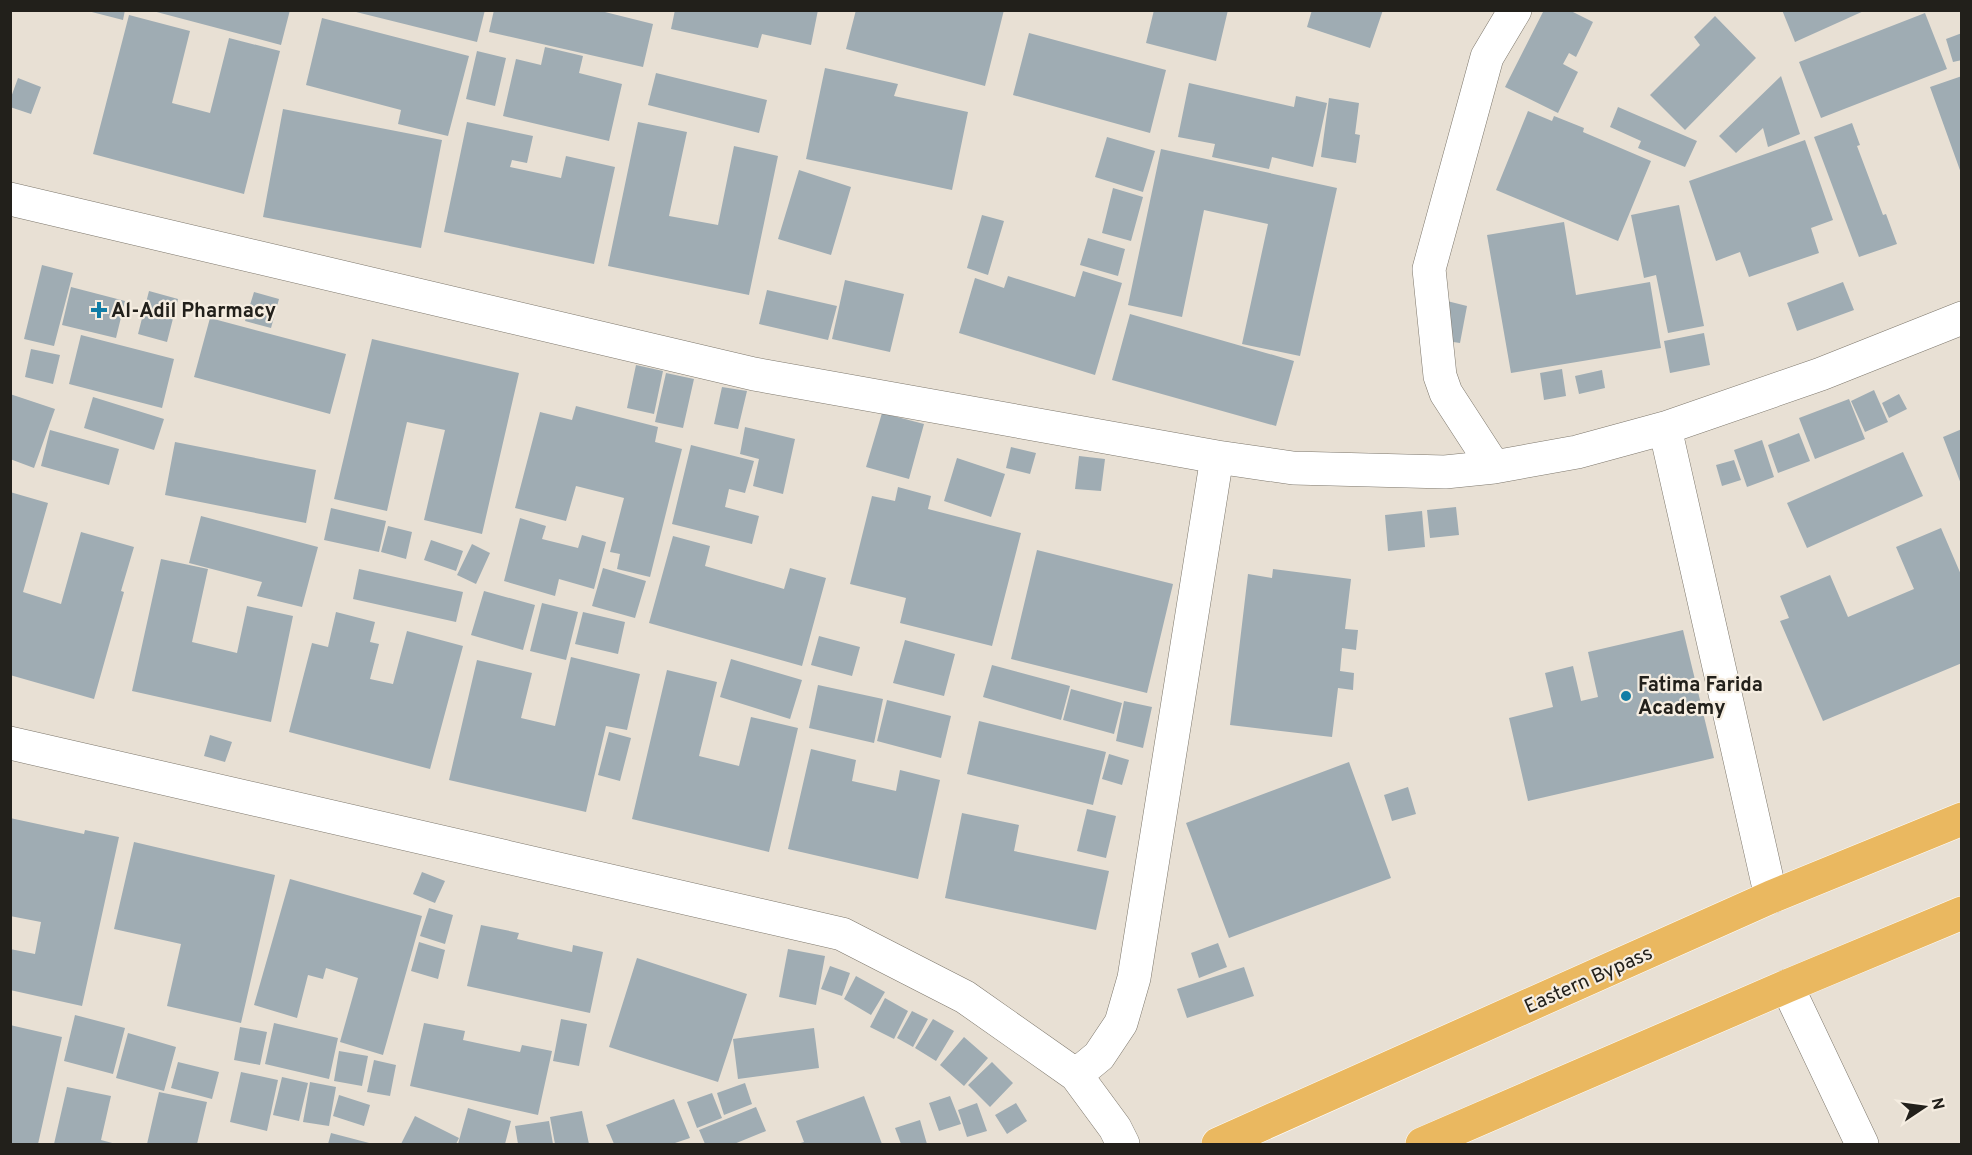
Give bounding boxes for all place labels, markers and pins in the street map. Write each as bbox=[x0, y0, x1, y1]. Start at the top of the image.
place label: Al-Adil Pharmacy bbox=[111, 299, 276, 325]
marker: Al-Adil Pharmacy bbox=[92, 303, 106, 317]
place label: Fatima Farida Academy bbox=[1638, 673, 1763, 722]
marker: Fatima Farida Academy bbox=[1619, 689, 1633, 703]

